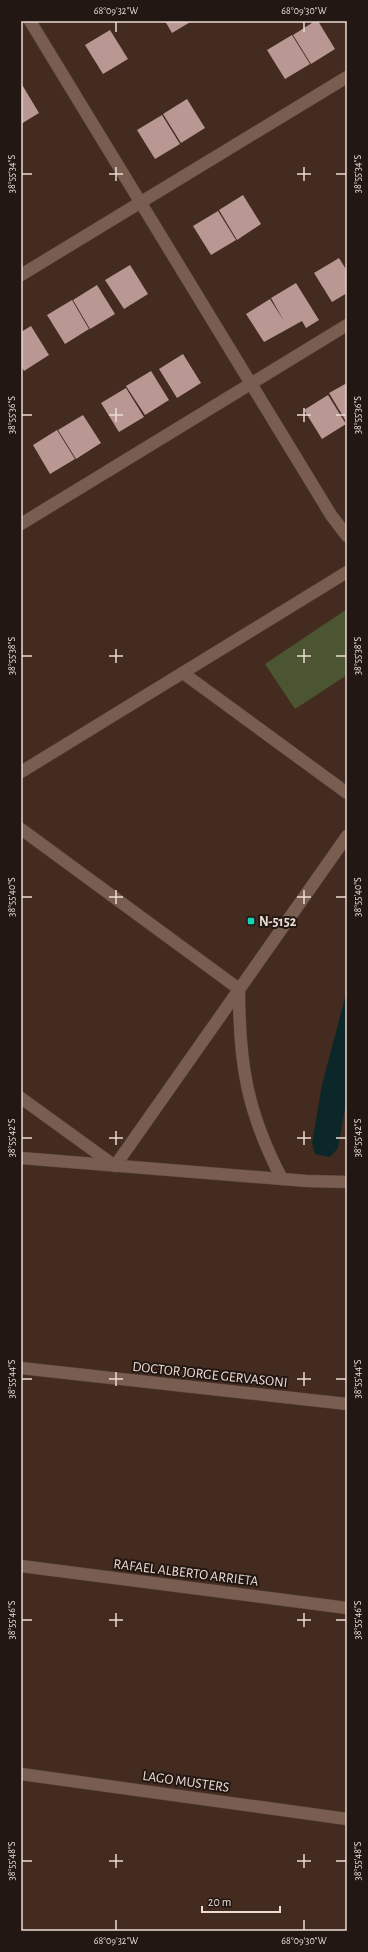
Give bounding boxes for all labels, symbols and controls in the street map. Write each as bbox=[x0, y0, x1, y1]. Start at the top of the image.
text: 68°09'32"W bbox=[94, 6, 138, 16]
text: 68°09'30"W bbox=[281, 6, 327, 16]
text: 38°55'34"S bbox=[7, 155, 17, 193]
text: 38°55'34"S bbox=[353, 155, 363, 193]
text: 38°55'36"S bbox=[7, 396, 17, 434]
text: 38°55'36"S bbox=[353, 396, 363, 434]
text: 38°55'38"S bbox=[7, 637, 17, 675]
text: 38°55'38"S bbox=[353, 637, 363, 675]
text: 38°55'40"S bbox=[7, 877, 17, 917]
text: 38°55'40"S bbox=[353, 877, 363, 917]
place label: N-5152 bbox=[259, 915, 297, 929]
marker: N-5152 bbox=[246, 916, 256, 926]
text: 38°55'42"S bbox=[7, 1118, 17, 1157]
text: 38°55'42"S bbox=[353, 1118, 363, 1157]
text: 38°55'44"S bbox=[7, 1359, 17, 1398]
text: 38°55'44"S bbox=[353, 1359, 363, 1398]
street label: DOCTOR JORGE GERVASONI bbox=[132, 1360, 288, 1390]
street label: RAFAEL ALBERTO ARRIETA bbox=[113, 1557, 259, 1589]
text: 38°55'46"S bbox=[7, 1600, 17, 1639]
text: 38°55'46"S bbox=[353, 1600, 363, 1639]
street label: LAGO MUSTERS bbox=[142, 1769, 230, 1795]
text: 38°55'48"S bbox=[7, 1841, 17, 1880]
text: 38°55'48"S bbox=[353, 1841, 363, 1880]
scale bar bbox=[202, 1888, 280, 1914]
text: 20 m bbox=[208, 1896, 231, 1908]
text: 68°09'32"W bbox=[94, 1936, 138, 1946]
text: 68°09'30"W bbox=[281, 1936, 327, 1946]

